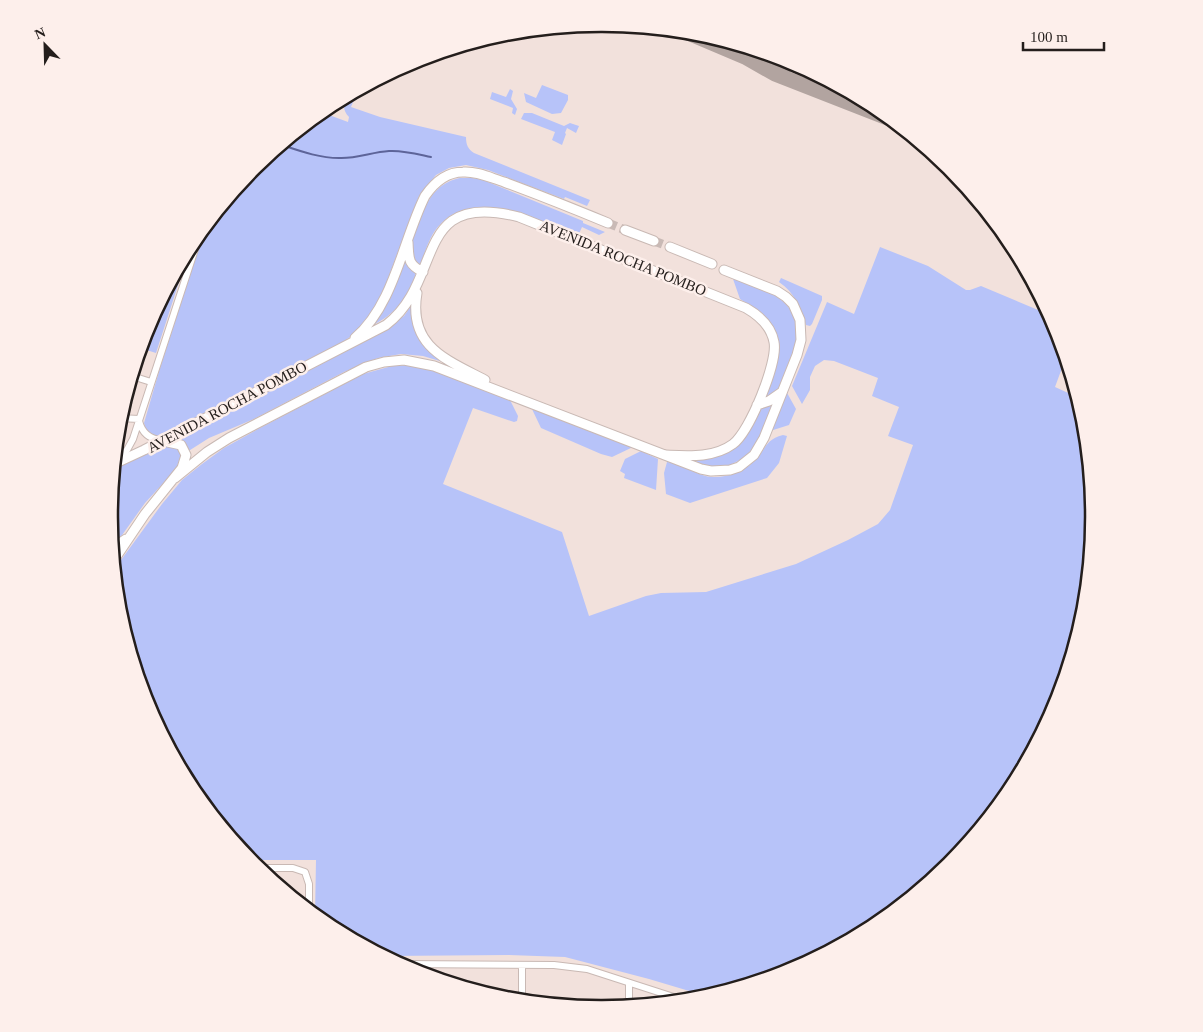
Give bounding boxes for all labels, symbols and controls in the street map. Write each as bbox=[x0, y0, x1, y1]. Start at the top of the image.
north arrow bbox=[20, 20, 70, 70]
scale bar bbox=[1023, 20, 1104, 52]
text: N bbox=[33, 25, 48, 42]
text: 100 m bbox=[1030, 29, 1068, 45]
street label: AVENIDA ROCHA POMBO bbox=[537, 217, 709, 299]
street label: AVENIDA ROCHA POMBO bbox=[145, 358, 310, 456]

